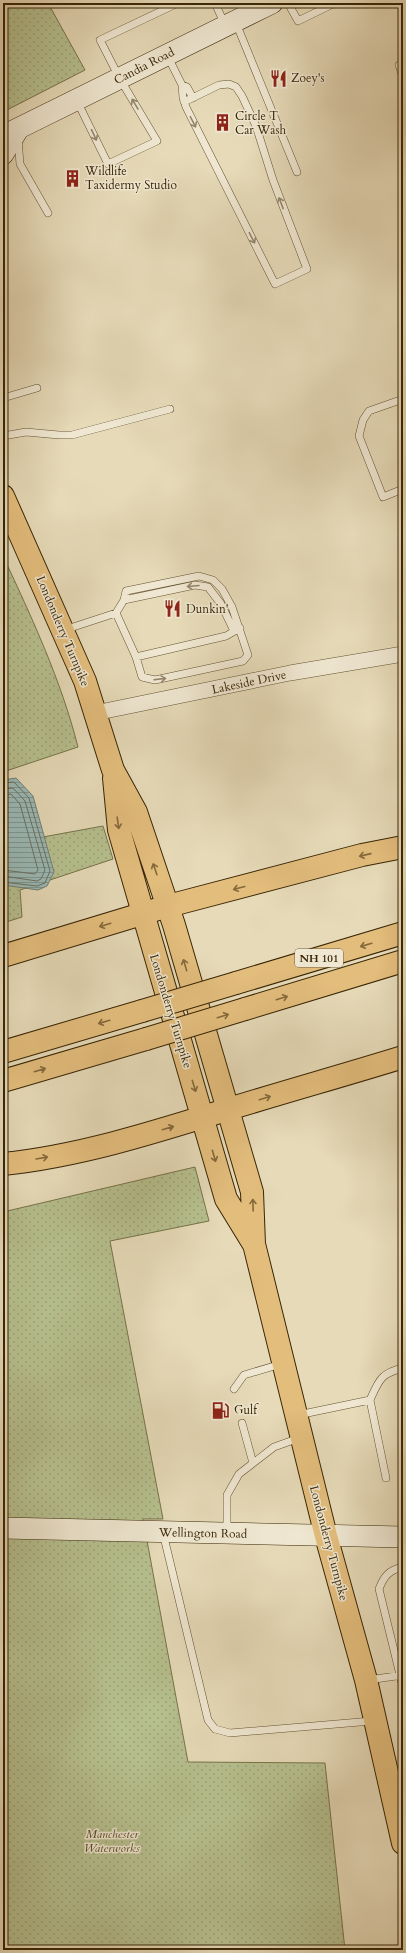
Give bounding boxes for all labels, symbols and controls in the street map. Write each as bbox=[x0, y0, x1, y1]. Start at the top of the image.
street label: Candia Road bbox=[111, 44, 177, 88]
restaurant icon: Zoey's bbox=[268, 68, 288, 88]
place label: Zoey's bbox=[291, 70, 325, 86]
one-way arrow bbox=[131, 98, 139, 110]
place label: Circle T Car Wash bbox=[235, 108, 286, 138]
building icon: Circle T Car Wash bbox=[212, 113, 232, 133]
one-way arrow bbox=[190, 115, 198, 127]
one-way arrow bbox=[91, 129, 98, 141]
place label: Wildlife Taxidermy Studio bbox=[84, 163, 177, 193]
building icon: Wildlife Taxidermy Studio bbox=[62, 168, 82, 188]
one-way arrow bbox=[277, 197, 285, 209]
one-way arrow bbox=[249, 232, 256, 244]
street label: Londonderry Turnpike bbox=[32, 573, 94, 689]
one-way arrow bbox=[187, 583, 200, 590]
restaurant icon: Dunkin' bbox=[163, 599, 183, 619]
place label: Dunkin' bbox=[186, 601, 229, 617]
street label: Lakeside Drive bbox=[210, 666, 288, 698]
one-way arrow bbox=[153, 675, 166, 683]
one-way arrow bbox=[114, 816, 122, 829]
one-way arrow bbox=[359, 851, 372, 859]
one-way arrow bbox=[151, 863, 159, 875]
one-way arrow bbox=[233, 885, 246, 892]
one-way arrow bbox=[99, 922, 112, 929]
one-way arrow bbox=[359, 942, 372, 949]
road number: NH 101 bbox=[295, 949, 343, 967]
street label: Londonderry Turnpike bbox=[146, 952, 196, 1070]
one-way arrow bbox=[181, 959, 188, 972]
one-way arrow bbox=[276, 994, 289, 1001]
one-way arrow bbox=[217, 1012, 230, 1019]
one-way arrow bbox=[98, 1019, 111, 1026]
one-way arrow bbox=[34, 1066, 47, 1073]
one-way arrow bbox=[191, 1079, 198, 1092]
one-way arrow bbox=[259, 1094, 271, 1102]
one-way arrow bbox=[161, 1124, 174, 1131]
one-way arrow bbox=[211, 1149, 218, 1162]
one-way arrow bbox=[35, 1154, 48, 1162]
one-way arrow bbox=[249, 1199, 256, 1212]
fuel station icon: Gulf bbox=[211, 1400, 231, 1420]
place label: Gulf bbox=[234, 1402, 259, 1418]
street label: Londonderry Turnpike bbox=[306, 1484, 352, 1602]
street label: Wellington Road bbox=[158, 1524, 248, 1542]
park label: Manchester Waterworks bbox=[84, 1826, 140, 1856]

